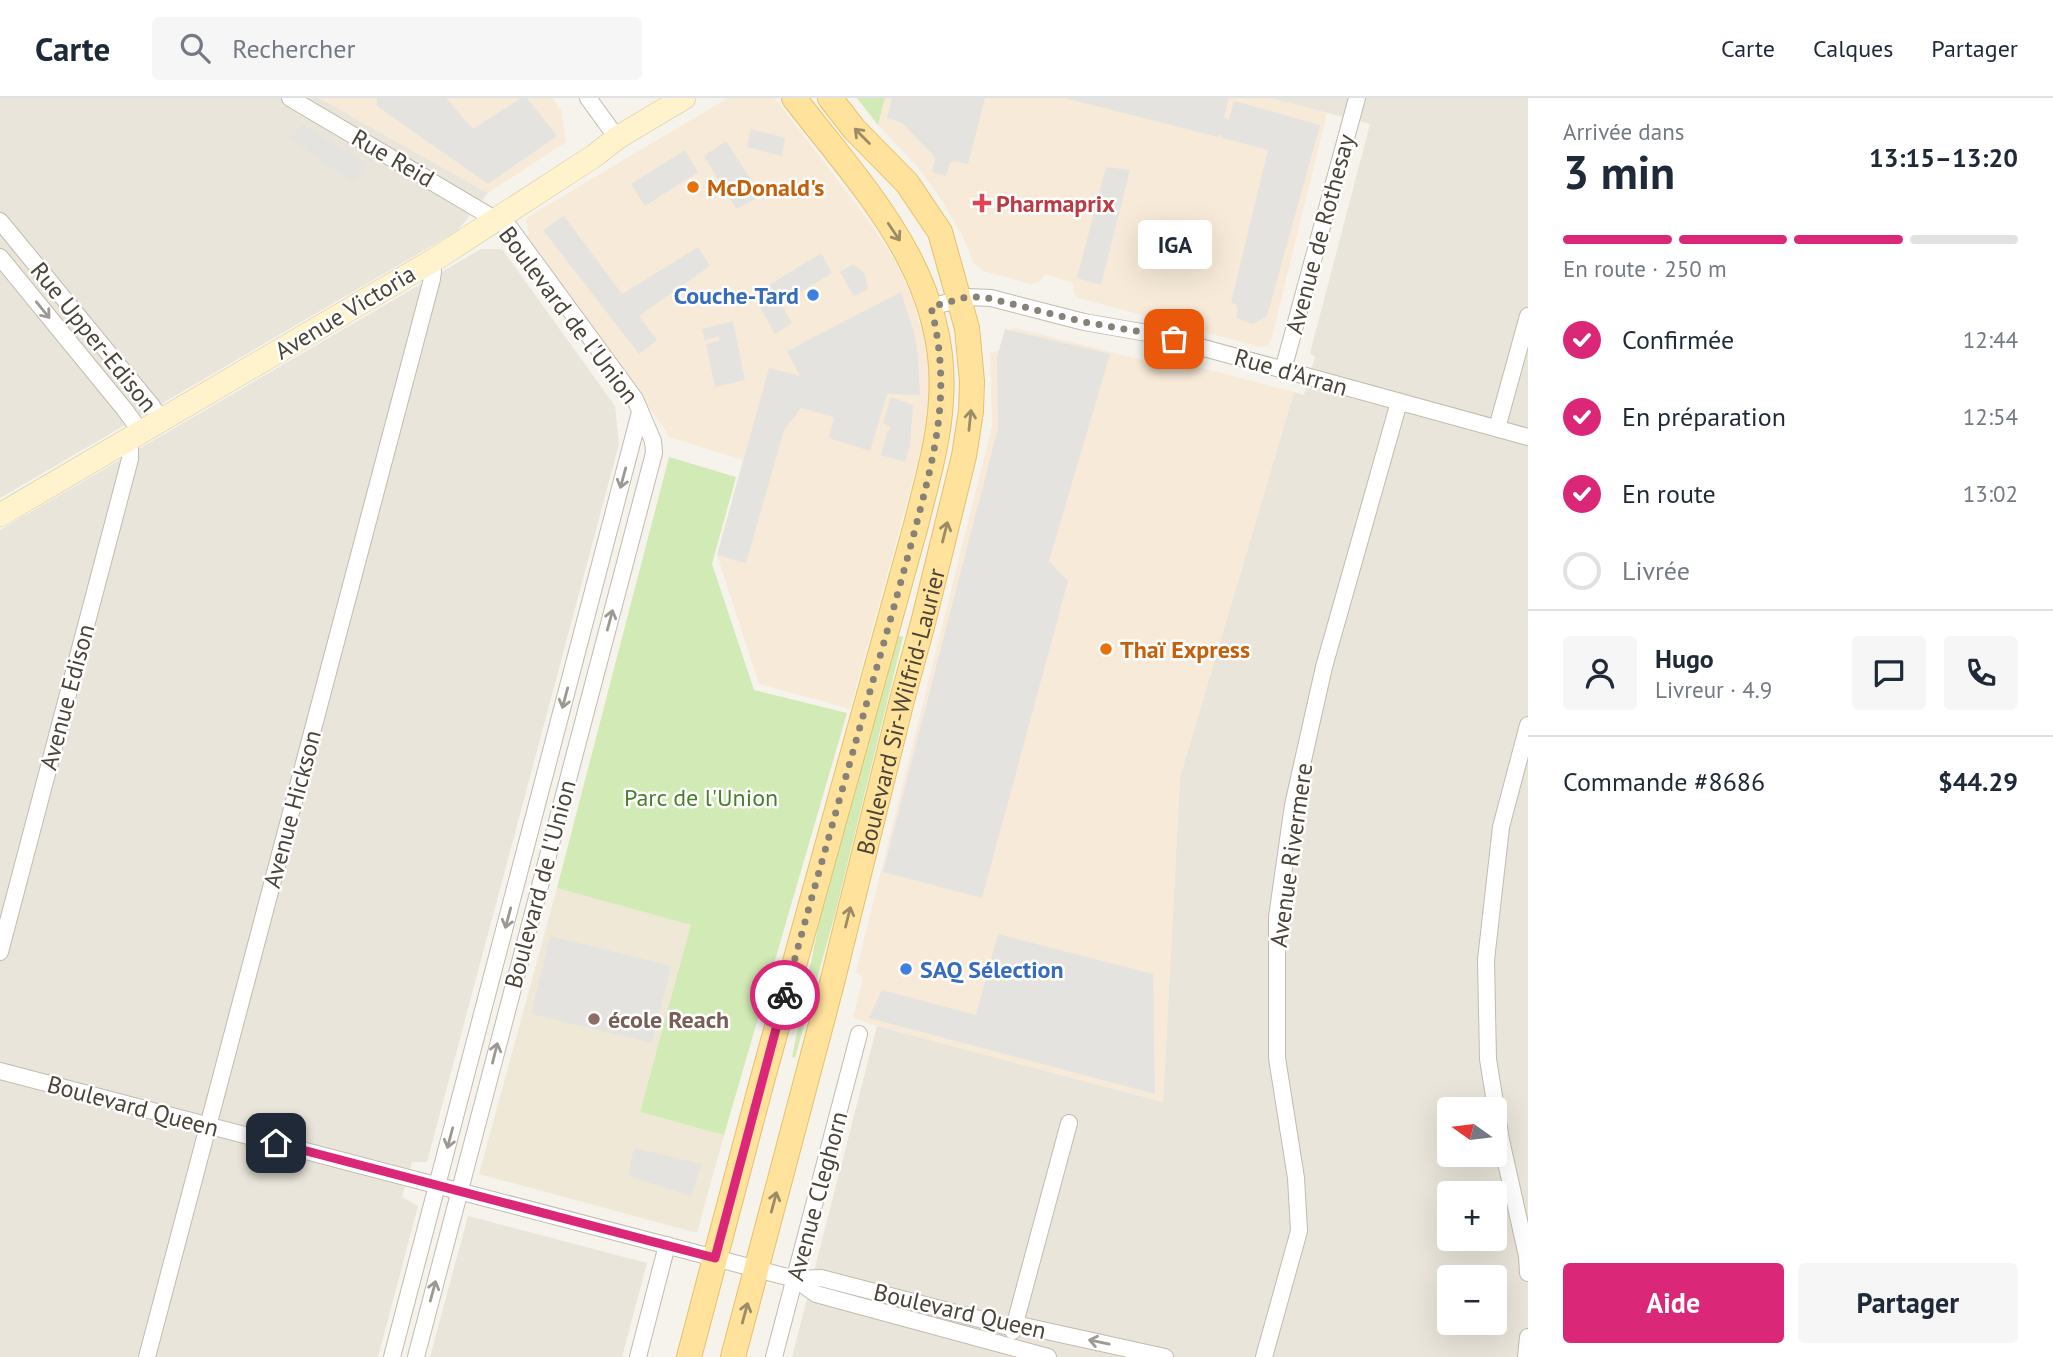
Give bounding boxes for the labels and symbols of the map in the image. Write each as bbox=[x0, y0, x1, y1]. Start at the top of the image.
street label: Rue Reid bbox=[346, 122, 440, 194]
one-way arrow bbox=[853, 127, 870, 144]
street label: Avenue de Rothesay bbox=[1278, 131, 1362, 337]
place label: McDonald's bbox=[707, 172, 824, 203]
marker: McDonald's bbox=[685, 179, 701, 195]
place label: Pharmaprix bbox=[996, 188, 1115, 219]
marker: Pharmaprix bbox=[974, 195, 990, 211]
street label: Boulevard de l'Union bbox=[492, 220, 646, 410]
callout: IGA bbox=[1137, 220, 1211, 269]
one-way arrow bbox=[887, 221, 901, 241]
street label: Rue Upper-Edison bbox=[24, 256, 164, 418]
street label: Avenue Victoria bbox=[269, 258, 421, 366]
place label: Couche-Tard bbox=[674, 280, 799, 311]
marker: Couche-Tard bbox=[805, 287, 821, 303]
one-way arrow bbox=[35, 300, 51, 318]
pin bbox=[1144, 309, 1204, 369]
street label: Rue d'Arran bbox=[1231, 341, 1351, 403]
one-way arrow bbox=[963, 409, 976, 432]
one-way arrow bbox=[616, 466, 629, 489]
one-way arrow bbox=[940, 522, 953, 544]
street label: Boulevard Sir-Wilfrid-Laurier bbox=[849, 565, 951, 858]
one-way arrow bbox=[604, 609, 617, 632]
street label: Avenue Edison bbox=[33, 621, 101, 773]
place label: Thaï Express bbox=[1120, 634, 1250, 665]
marker: Thaï Express bbox=[1098, 641, 1114, 657]
one-way arrow bbox=[558, 687, 571, 709]
street label: Avenue Hickson bbox=[256, 727, 328, 891]
street label: Avenue Rivermere bbox=[1263, 761, 1319, 949]
street label: Boulevard de l'Union bbox=[497, 776, 583, 992]
park label: Parc de l'Union bbox=[624, 782, 778, 813]
one-way arrow bbox=[501, 906, 514, 929]
one-way arrow bbox=[842, 906, 855, 929]
place label: SAQ Sélection bbox=[920, 954, 1064, 985]
courier bbox=[750, 960, 820, 1030]
marker: SAQ Sélection bbox=[898, 961, 914, 977]
place label: école Reach bbox=[608, 1004, 729, 1035]
marker: école Reach bbox=[586, 1011, 602, 1027]
one-way arrow bbox=[489, 1042, 502, 1065]
street label: Boulevard Queen bbox=[44, 1068, 222, 1144]
north arrow bbox=[1437, 1097, 1507, 1167]
street label: Avenue Cleghorn bbox=[779, 1108, 855, 1284]
pin bbox=[246, 1113, 306, 1173]
one-way arrow bbox=[443, 1126, 456, 1149]
one-way arrow bbox=[768, 1191, 781, 1214]
street label: Boulevard Queen bbox=[871, 1276, 1049, 1346]
one-way arrow bbox=[428, 1280, 441, 1302]
one-way arrow bbox=[739, 1302, 752, 1324]
one-way arrow bbox=[1088, 1335, 1111, 1349]

